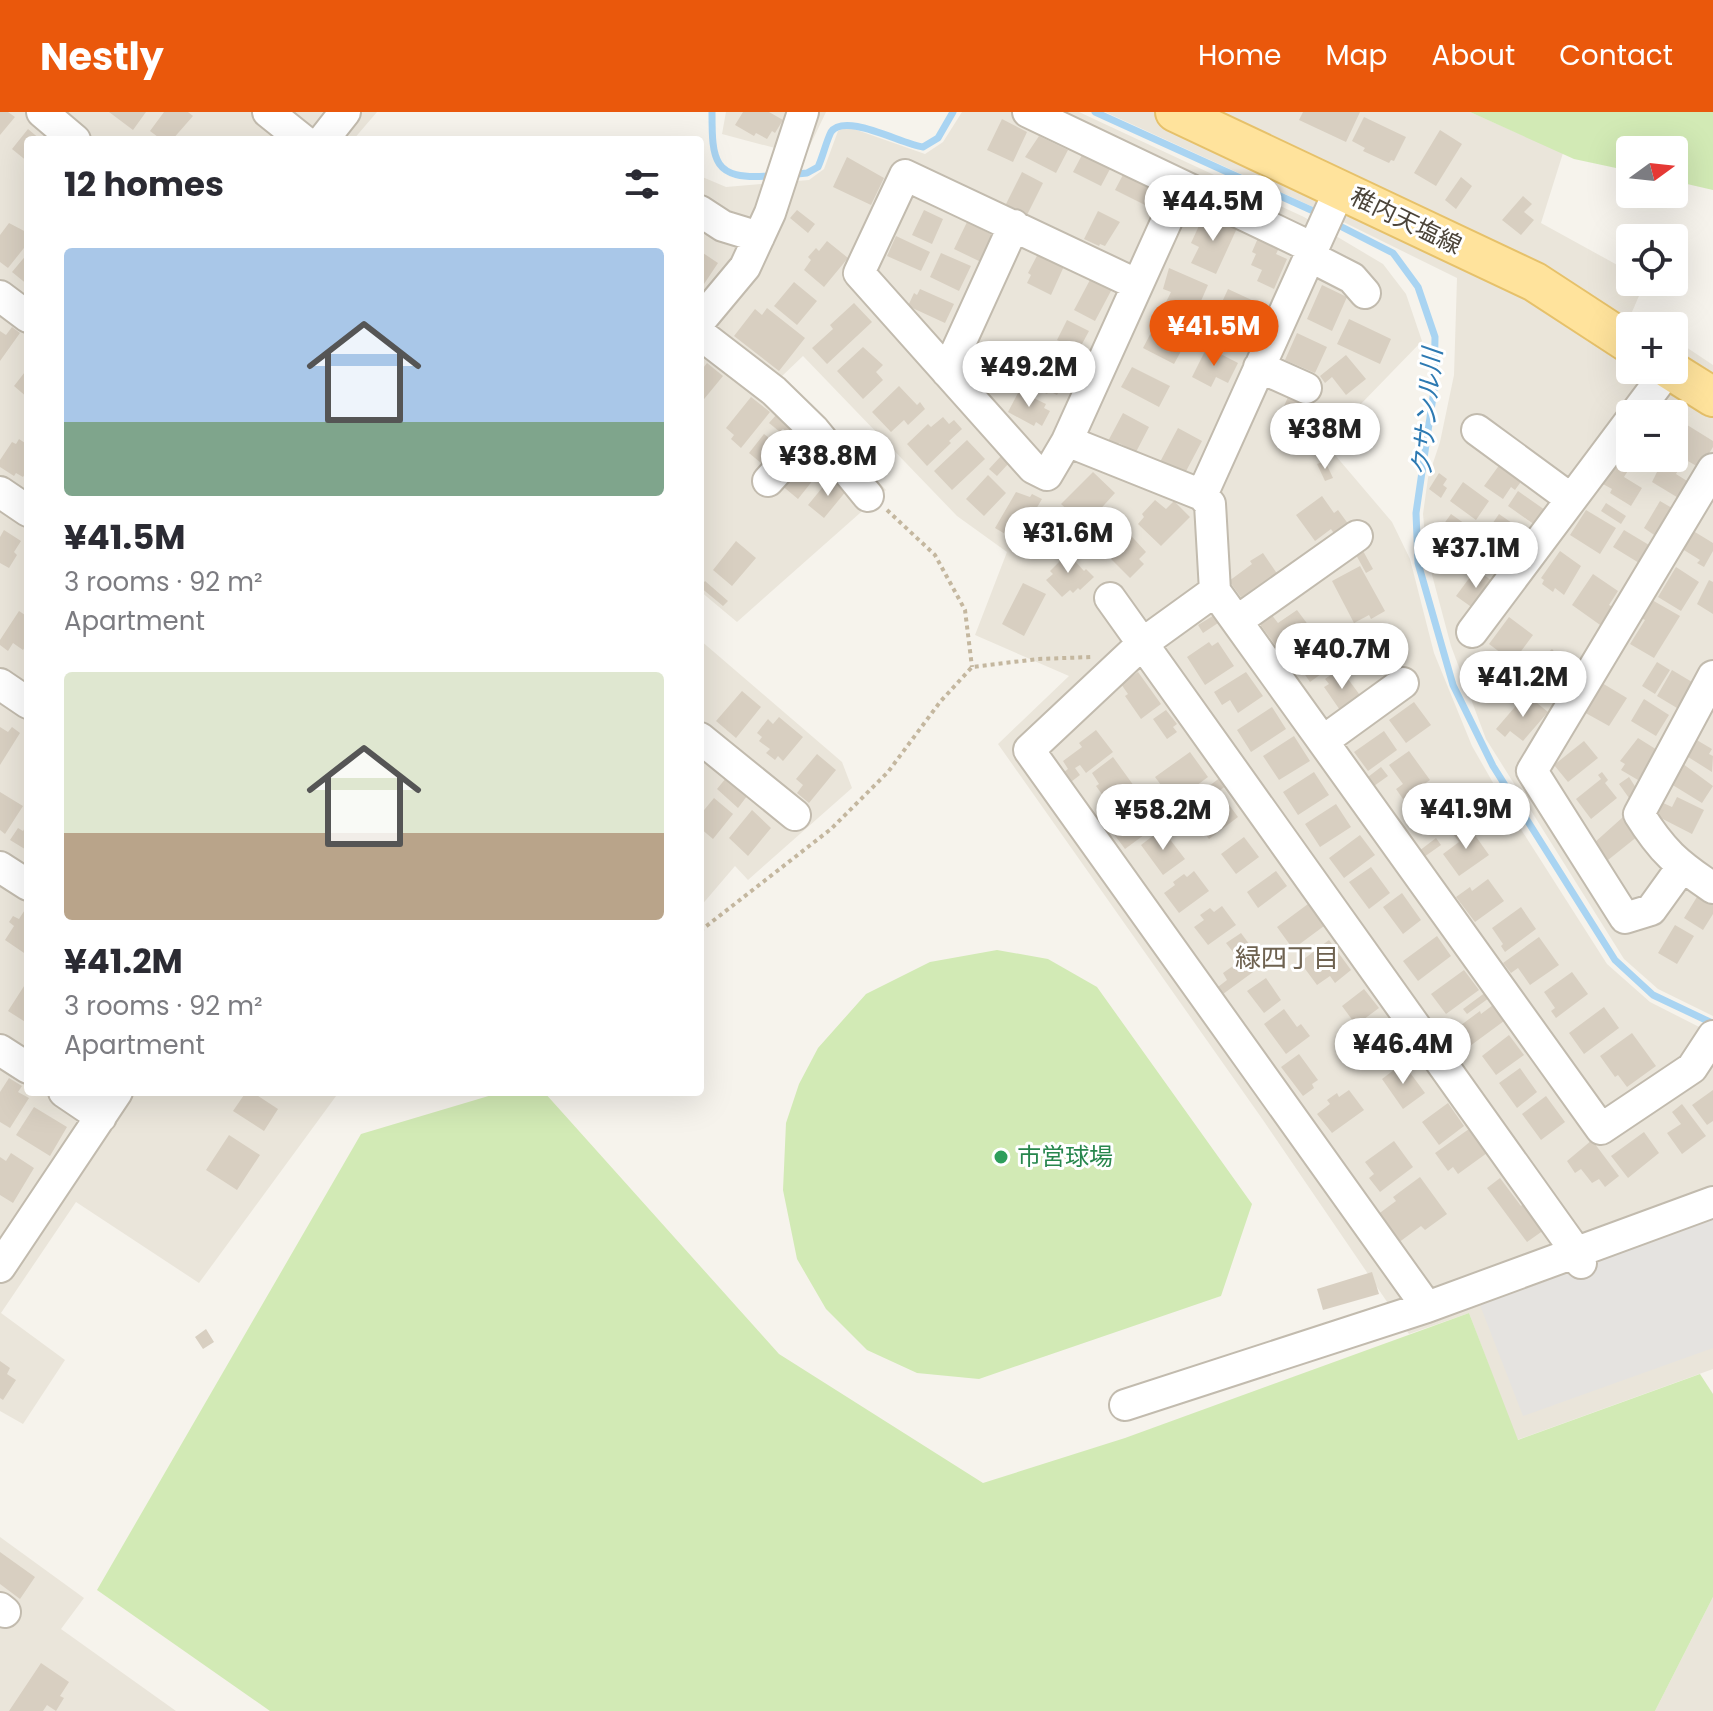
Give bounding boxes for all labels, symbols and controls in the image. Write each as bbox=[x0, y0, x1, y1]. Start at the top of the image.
text: Nestly bbox=[40, 30, 164, 83]
text: Home bbox=[1198, 36, 1281, 75]
text: Map bbox=[1325, 36, 1387, 75]
text: About bbox=[1431, 36, 1515, 75]
text: Contact bbox=[1559, 36, 1673, 75]
north arrow bbox=[1616, 136, 1688, 208]
map controls bbox=[1616, 136, 1688, 472]
text: 12 homes bbox=[64, 160, 224, 208]
icon: filters bbox=[620, 162, 664, 206]
pin: ¥44.5M bbox=[1148, 175, 1278, 243]
street label: 稚内天塩線 bbox=[1345, 179, 1467, 262]
text: ¥44.5M bbox=[1163, 183, 1263, 219]
button: locate bbox=[1616, 224, 1688, 296]
icon: home bbox=[292, 300, 436, 444]
pin: ¥41.5M bbox=[1149, 300, 1279, 368]
text: ¥41.5M bbox=[1168, 308, 1260, 344]
button: + bbox=[1616, 312, 1688, 384]
pin: ¥49.2M bbox=[964, 341, 1094, 409]
water label: クサンル川 bbox=[1403, 344, 1451, 479]
text: ¥49.2M bbox=[980, 349, 1078, 385]
button: − bbox=[1616, 400, 1688, 472]
pin: ¥38M bbox=[1278, 403, 1372, 471]
text: ¥38M bbox=[1288, 411, 1362, 447]
pin: ¥38.8M bbox=[763, 430, 893, 498]
text: ¥38.8M bbox=[779, 438, 877, 474]
pin: ¥31.6M bbox=[1003, 507, 1133, 575]
text: ¥41.5M bbox=[64, 513, 186, 561]
text: ¥31.6M bbox=[1023, 515, 1113, 551]
pin: ¥37.1M bbox=[1411, 522, 1541, 590]
text: ¥37.1M bbox=[1432, 530, 1520, 566]
text: 3 rooms · 92 m² bbox=[64, 564, 263, 600]
text: Apartment bbox=[64, 603, 205, 639]
pin: ¥40.7M bbox=[1277, 623, 1407, 691]
text: ¥40.7M bbox=[1293, 631, 1391, 667]
pin: ¥41.2M bbox=[1458, 651, 1588, 719]
text: ¥41.2M bbox=[1478, 659, 1568, 695]
icon: home bbox=[292, 724, 436, 868]
pin: ¥41.9M bbox=[1401, 783, 1531, 851]
pin: ¥58.2M bbox=[1098, 784, 1228, 852]
text: ¥41.9M bbox=[1420, 791, 1512, 827]
text: ¥58.2M bbox=[1114, 792, 1212, 828]
text: ¥41.2M bbox=[64, 937, 183, 985]
district label: 緑四丁目 bbox=[1235, 940, 1339, 976]
text: 3 rooms · 92 m² bbox=[64, 988, 263, 1024]
pin: ¥46.4M bbox=[1338, 1018, 1468, 1086]
text: ¥46.4M bbox=[1353, 1026, 1453, 1062]
text: Apartment bbox=[64, 1027, 205, 1063]
place label: 市営球場 bbox=[1017, 1140, 1113, 1173]
marker: 市営球場 bbox=[992, 1148, 1010, 1166]

